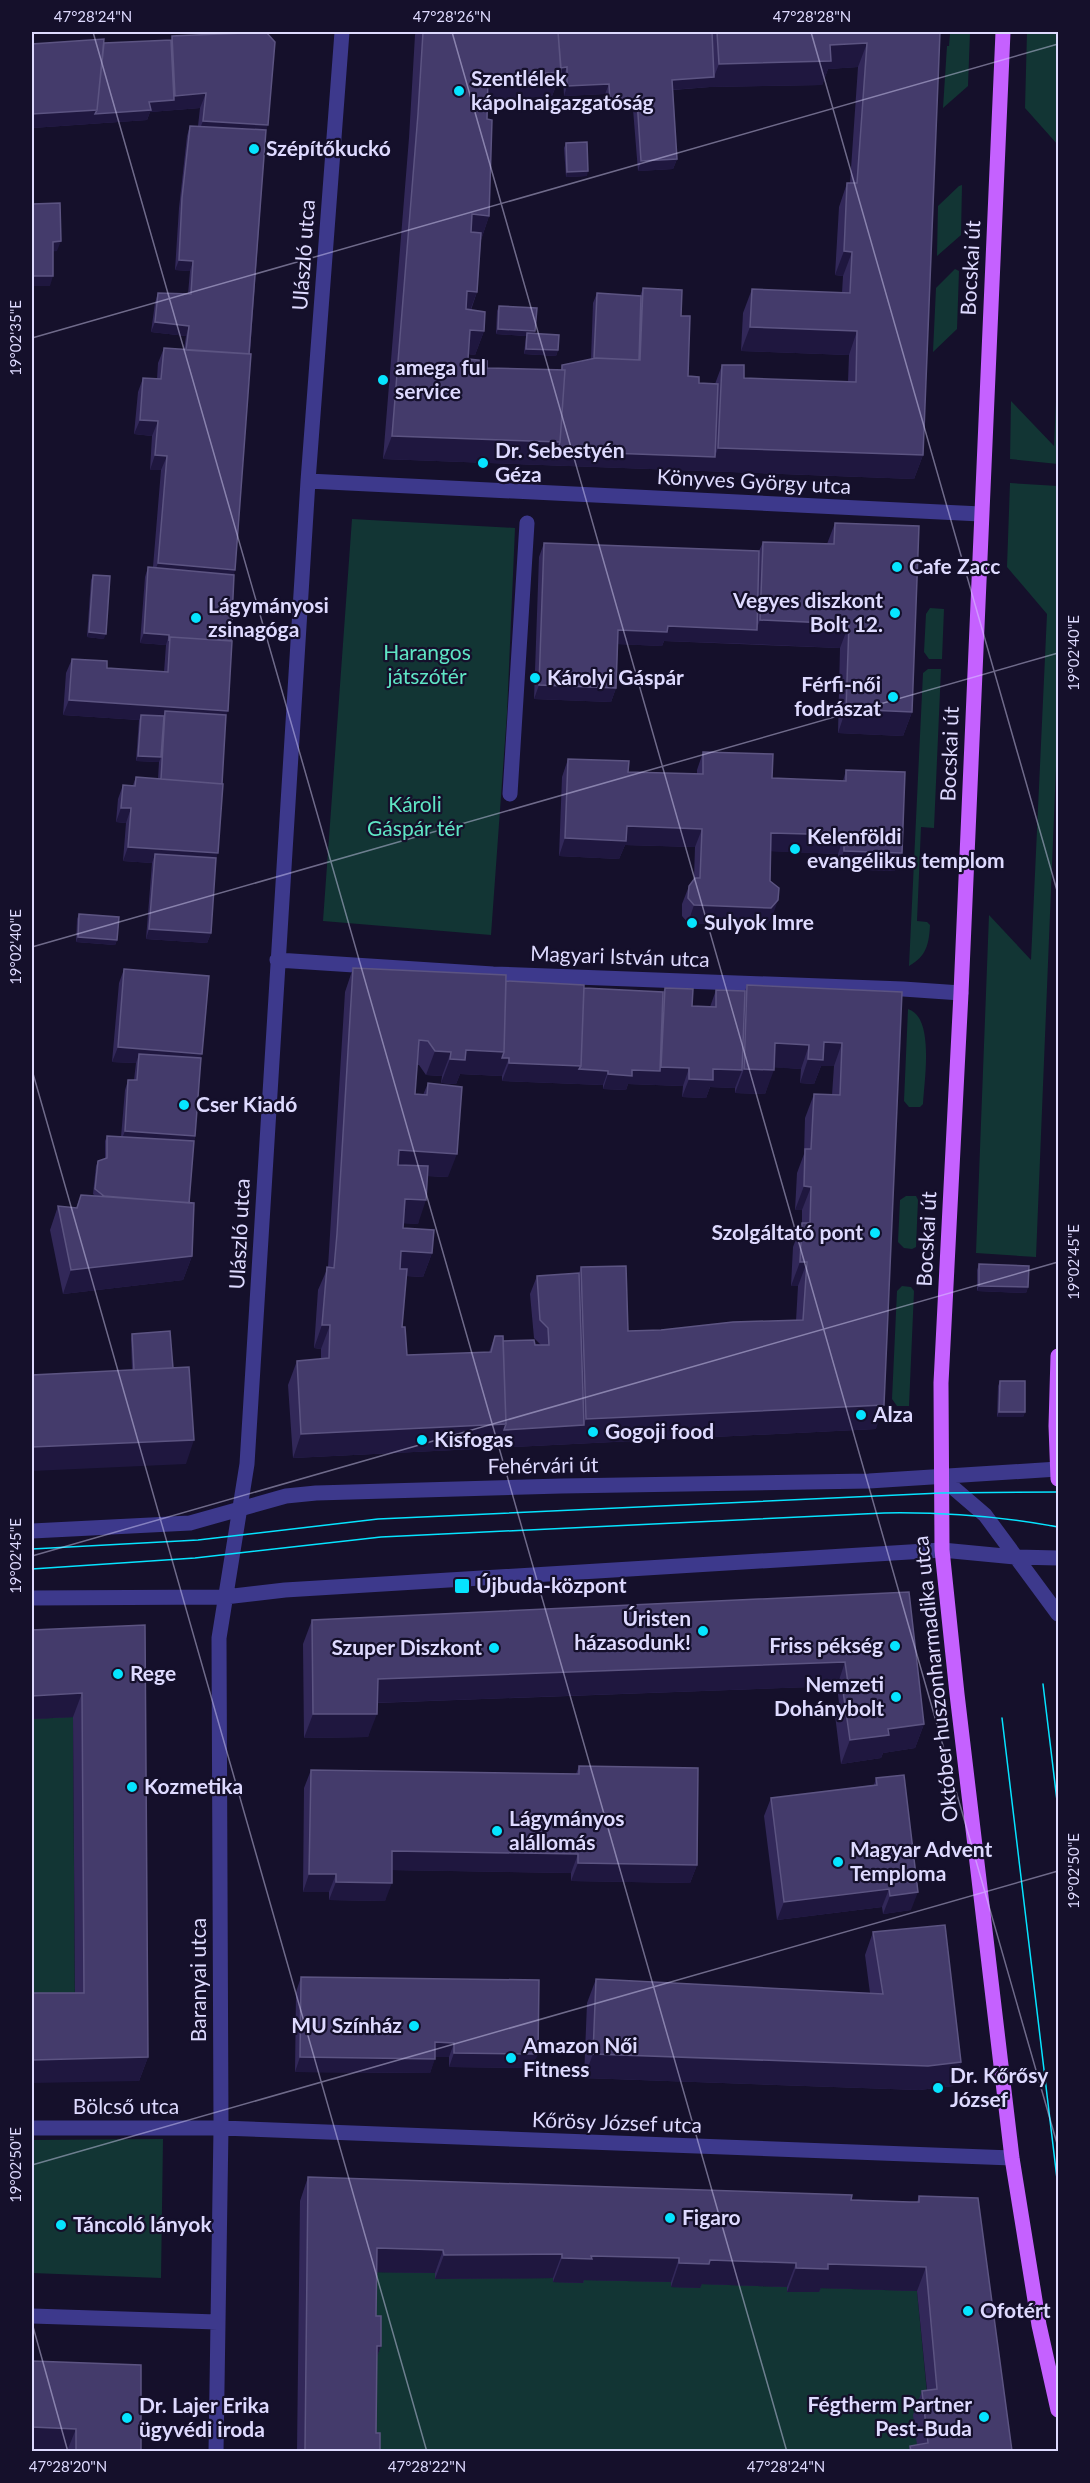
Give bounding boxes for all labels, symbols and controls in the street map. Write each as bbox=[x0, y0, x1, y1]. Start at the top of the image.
text: 47°28'24"N bbox=[54, 7, 132, 25]
text: 47°28'26"N bbox=[413, 7, 491, 25]
text: 47°28'28"N bbox=[773, 7, 851, 25]
place label: Szentlélek kápolnaigazgatóság bbox=[471, 65, 654, 114]
marker: Szentlélek kápolnaigazgatóság bbox=[452, 84, 466, 98]
place label: Szépítőkuckó bbox=[266, 135, 391, 160]
marker: Szépítőkuckó bbox=[247, 142, 261, 156]
street label: Ulászló utca bbox=[286, 199, 319, 311]
street label: Bocskai út bbox=[955, 219, 985, 316]
text: 19°02'35"E bbox=[6, 300, 24, 376]
place label: amega ful service bbox=[395, 354, 486, 403]
marker: amega ful service bbox=[376, 373, 390, 387]
place label: Dr. Sebestyén Géza bbox=[495, 437, 625, 486]
marker: Dr. Sebestyén Géza bbox=[476, 456, 490, 470]
street label: Könyves György utca bbox=[656, 463, 852, 498]
place label: Cafe Zacc bbox=[909, 553, 1000, 578]
marker: Cafe Zacc bbox=[890, 560, 904, 574]
place label: Vegyes diszkont Bolt 12. bbox=[732, 587, 883, 636]
place label: Lágymányosi zsinagóga bbox=[208, 592, 329, 641]
marker: Vegyes diszkont Bolt 12. bbox=[888, 606, 902, 620]
marker: Lágymányosi zsinagóga bbox=[189, 611, 203, 625]
text: 19°02'40"E bbox=[1064, 615, 1082, 691]
park label: Harangos játszótér bbox=[383, 639, 471, 688]
place label: Károlyi Gáspár bbox=[547, 664, 684, 689]
marker: Károlyi Gáspár bbox=[528, 671, 542, 685]
place label: Férfi-női fodrászat bbox=[794, 671, 881, 720]
marker: Férfi-női fodrászat bbox=[886, 690, 900, 704]
street label: Bocskai út bbox=[934, 705, 963, 802]
park label: Károli Gáspár tér bbox=[367, 791, 463, 840]
place label: Kelenföldi evangélikus templom bbox=[807, 823, 1005, 872]
marker: Kelenföldi evangélikus templom bbox=[788, 842, 802, 856]
text: 19°02'40"E bbox=[6, 909, 24, 985]
place label: Sulyok Imre bbox=[704, 909, 814, 934]
marker: Sulyok Imre bbox=[685, 916, 699, 930]
street label: Magyari István utca bbox=[530, 940, 710, 971]
place label: Cser Kiadó bbox=[196, 1091, 297, 1116]
marker: Cser Kiadó bbox=[177, 1098, 191, 1112]
street label: Ulászló utca bbox=[223, 1178, 254, 1290]
street label: Bocskai út bbox=[911, 1190, 941, 1287]
place label: Szolgáltató pont bbox=[711, 1219, 863, 1244]
text: 19°02'45"E bbox=[1064, 1224, 1082, 1300]
marker: Szolgáltató pont bbox=[868, 1226, 882, 1240]
place label: Alza bbox=[872, 1401, 913, 1426]
marker: Alza bbox=[854, 1408, 868, 1422]
place label: Gogoji food bbox=[605, 1418, 714, 1443]
marker: Gogoji food bbox=[586, 1425, 600, 1439]
place label: Kisfogas bbox=[434, 1426, 513, 1451]
marker: Kisfogas bbox=[415, 1433, 429, 1447]
street label: Fehérvári út bbox=[487, 1451, 599, 1478]
text: 19°02'45"E bbox=[6, 1518, 24, 1594]
street label: Október huszonharmadika utca bbox=[907, 1535, 962, 1824]
place label: Újbuda-központ bbox=[476, 1572, 627, 1597]
marker: Újbuda-központ bbox=[453, 1577, 471, 1595]
place label: Úristen házasodunk! bbox=[574, 1605, 691, 1654]
marker: Úristen házasodunk! bbox=[696, 1624, 710, 1638]
place label: Friss pékség bbox=[769, 1632, 883, 1657]
place label: Szuper Diszkont bbox=[331, 1634, 482, 1659]
marker: Friss pékség bbox=[888, 1639, 902, 1653]
marker: Szuper Diszkont bbox=[487, 1641, 501, 1655]
place label: Rege bbox=[130, 1660, 176, 1685]
marker: Rege bbox=[111, 1667, 125, 1681]
place label: Nemzeti Dohánybolt bbox=[774, 1671, 884, 1720]
marker: Nemzeti Dohánybolt bbox=[889, 1690, 903, 1704]
place label: Kozmetika bbox=[144, 1773, 243, 1798]
marker: Kozmetika bbox=[125, 1780, 139, 1794]
place label: Lágymányos alállomás bbox=[509, 1805, 625, 1854]
marker: Lágymányos alállomás bbox=[490, 1824, 504, 1838]
text: 19°02'50"E bbox=[1064, 1833, 1082, 1909]
place label: Magyar Advent Temploma bbox=[850, 1836, 993, 1885]
marker: Magyar Advent Temploma bbox=[831, 1855, 845, 1869]
street label: Baranyai utca bbox=[185, 1918, 210, 2042]
place label: MU Színház bbox=[291, 2012, 402, 2037]
marker: MU Színház bbox=[407, 2019, 421, 2033]
place label: Amazon Női Fitness bbox=[522, 2032, 638, 2081]
marker: Amazon Női Fitness bbox=[504, 2051, 518, 2065]
place label: Dr. Kőrősy József bbox=[950, 2062, 1049, 2111]
marker: Dr. Kőrősy József bbox=[931, 2081, 945, 2095]
street label: Bölcső utca bbox=[73, 2093, 179, 2118]
street label: Kőrösy József utca bbox=[532, 2106, 702, 2137]
text: 19°02'50"E bbox=[6, 2127, 24, 2203]
place label: Figaro bbox=[682, 2204, 741, 2229]
place label: Táncoló lányok bbox=[73, 2211, 212, 2236]
marker: Figaro bbox=[663, 2211, 677, 2225]
marker: Táncoló lányok bbox=[54, 2218, 68, 2232]
place label: Ofotért bbox=[980, 2297, 1051, 2322]
marker: Ofotért bbox=[961, 2304, 975, 2318]
place label: Fégtherm Partner Pest-Buda bbox=[807, 2391, 972, 2440]
place label: Dr. Lajer Erika ügyvédi iroda bbox=[139, 2392, 269, 2441]
marker: Fégtherm Partner Pest-Buda bbox=[977, 2410, 991, 2424]
marker: Dr. Lajer Erika ügyvédi iroda bbox=[120, 2411, 134, 2425]
text: 47°28'20"N bbox=[29, 2457, 107, 2475]
text: 47°28'22"N bbox=[388, 2457, 466, 2475]
text: 47°28'24"N bbox=[747, 2457, 825, 2475]

